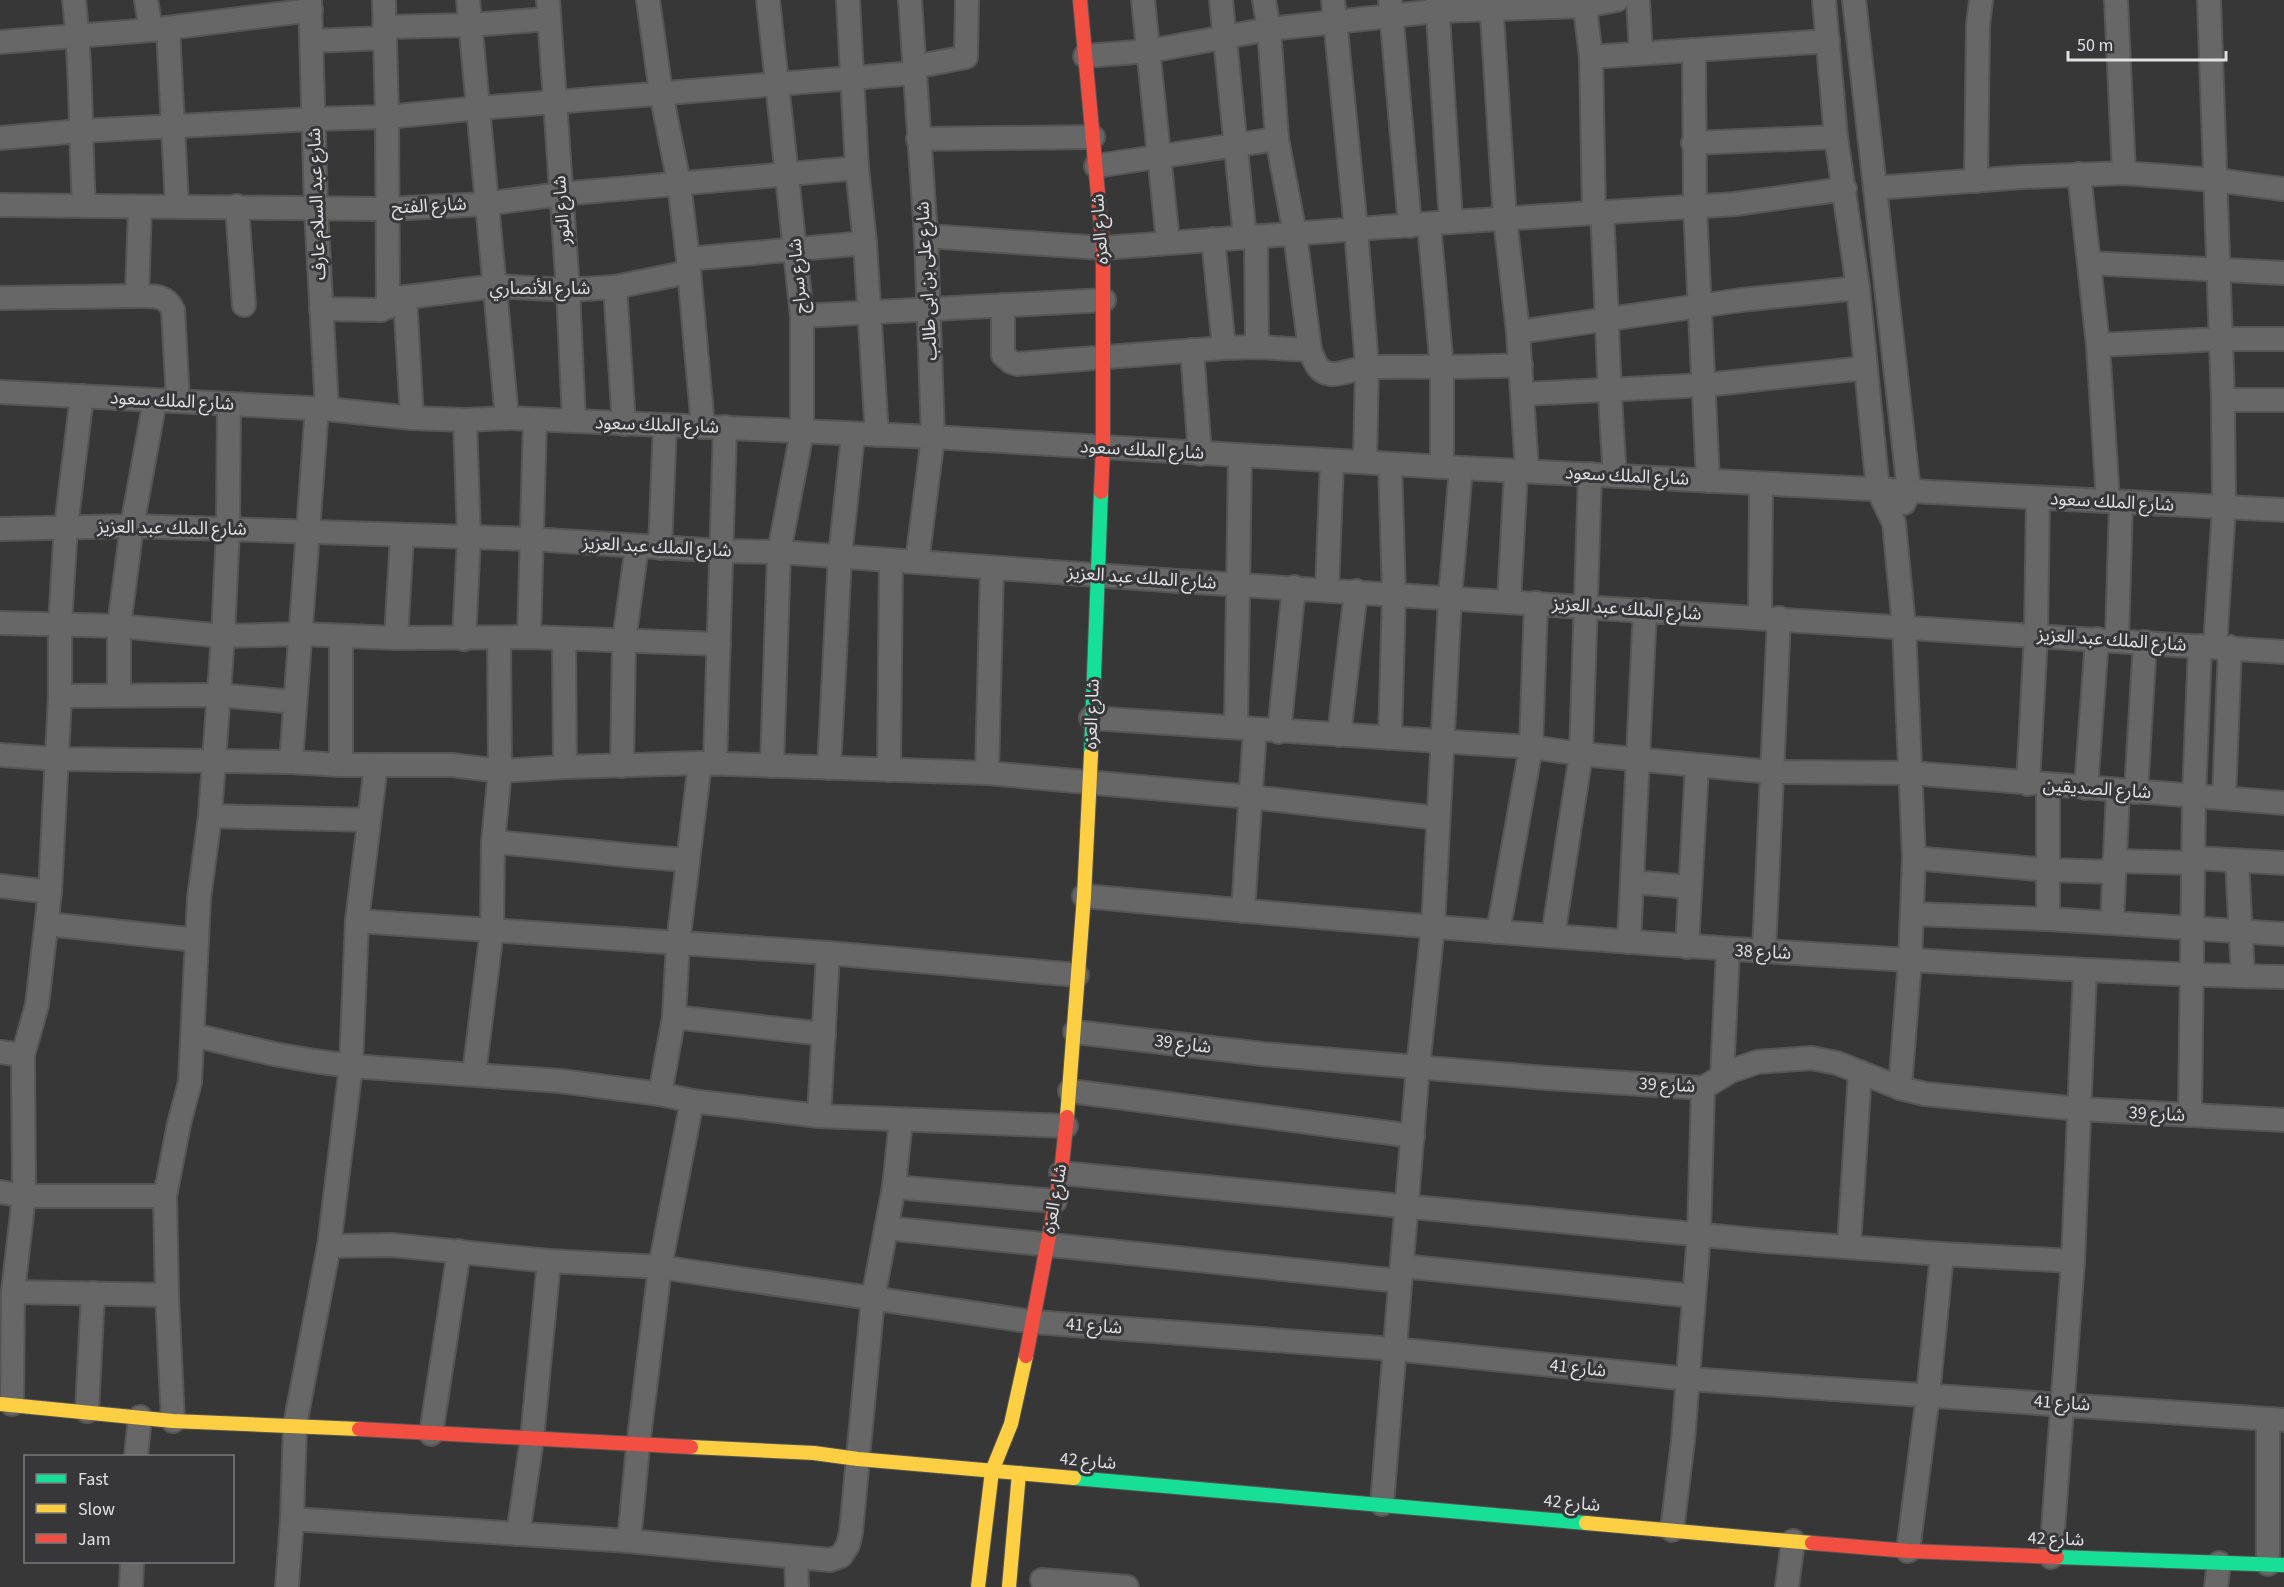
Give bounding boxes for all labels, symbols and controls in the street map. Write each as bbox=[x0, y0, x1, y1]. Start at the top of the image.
scale bar bbox=[2068, 24, 2226, 62]
text: 50 m bbox=[2077, 33, 2113, 58]
street label: شارع عبد السلام عارف bbox=[302, 127, 333, 281]
street label: شارع النور bbox=[547, 175, 578, 246]
street label: شارع الفتح bbox=[391, 192, 467, 221]
street label: شارع العزه bbox=[1085, 193, 1116, 265]
street label: شارع على بن ابى طالب bbox=[910, 201, 945, 361]
street label: شارع سراج bbox=[782, 237, 815, 315]
street label: شارع الأنصاري bbox=[490, 276, 590, 302]
street label: شارع الملك سعود bbox=[109, 385, 235, 418]
street label: شارع الملك سعود bbox=[594, 410, 720, 441]
street label: شارع الملك سعود bbox=[1079, 434, 1205, 467]
street label: شارع الملك سعود bbox=[1564, 460, 1690, 493]
street label: شارع الملك سعود bbox=[2049, 486, 2175, 519]
street label: شارع الملك عبد العزيز bbox=[96, 514, 247, 543]
street label: شارع الملك عبد العزيز bbox=[581, 531, 732, 564]
street label: شارع الملك عبد العزيز bbox=[1065, 560, 1217, 597]
street label: شارع الملك عبد العزيز bbox=[1550, 591, 1702, 628]
street label: شارع الملك عبد العزيز bbox=[2035, 622, 2187, 659]
street label: شارع العزه bbox=[1078, 678, 1107, 750]
street label: شارع الصديقين bbox=[2042, 773, 2152, 806]
street label: شارع 38 bbox=[1734, 938, 1792, 967]
street label: شارع 39 bbox=[1153, 1028, 1213, 1061]
street label: شارع 39 bbox=[1638, 1071, 1696, 1100]
street label: شارع 39 bbox=[2128, 1100, 2186, 1129]
street label: شارع العزه bbox=[1037, 1162, 1074, 1236]
street label: شارع 41 bbox=[1065, 1312, 1123, 1341]
street label: شارع 41 bbox=[1548, 1353, 1607, 1384]
street label: شارع 41 bbox=[2033, 1389, 2091, 1418]
street label: شارع 42 bbox=[1059, 1446, 1117, 1477]
legend bbox=[24, 1455, 234, 1563]
text: Fast bbox=[78, 1467, 109, 1492]
street label: شارع 42 bbox=[1543, 1488, 1601, 1519]
text: Slow bbox=[78, 1497, 115, 1522]
street label: شارع 42 bbox=[2027, 1526, 2085, 1553]
text: Jam bbox=[78, 1527, 111, 1552]

